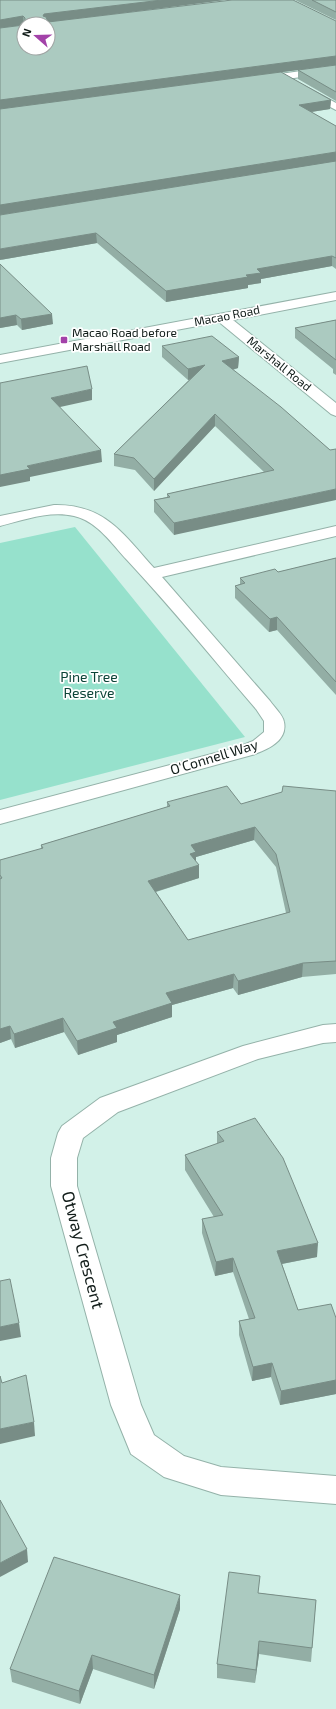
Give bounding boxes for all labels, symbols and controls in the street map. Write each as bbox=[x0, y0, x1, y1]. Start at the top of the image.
north arrow bbox=[16, 16, 56, 56]
text: N bbox=[19, 26, 34, 38]
street label: Macao Road bbox=[193, 302, 261, 328]
place label: Macao Road before Marshall Road bbox=[72, 325, 177, 353]
street label: Marshall Road bbox=[245, 333, 315, 393]
marker: Macao Road before Marshall Road bbox=[59, 335, 69, 345]
park label: Pine Tree Reserve bbox=[60, 668, 118, 701]
street label: O'Connell Way bbox=[168, 735, 260, 778]
street label: Otway Crescent bbox=[58, 1189, 109, 1312]

